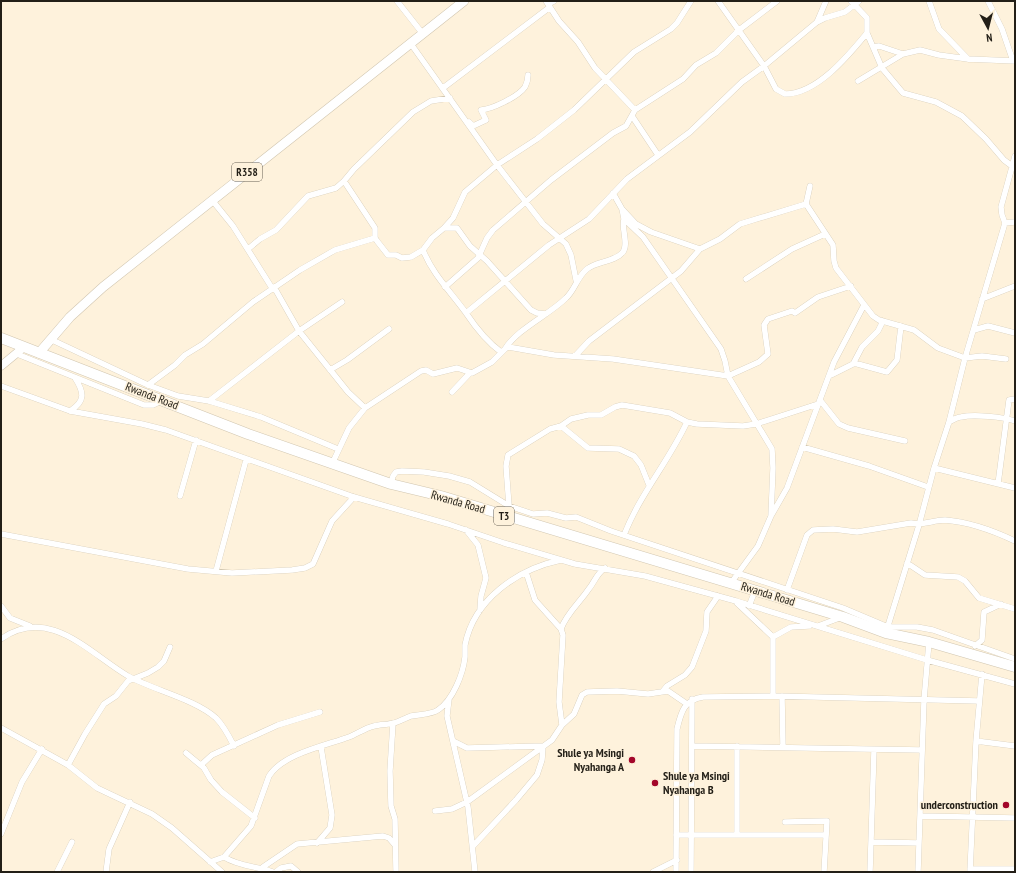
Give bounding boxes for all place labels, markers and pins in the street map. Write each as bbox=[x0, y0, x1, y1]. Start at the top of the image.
place label: Shule ya Msingi Nyahanga A bbox=[557, 745, 625, 774]
marker: Shule ya Msingi Nyahanga A bbox=[627, 755, 637, 765]
place label: Shule ya Msingi Nyahanga B bbox=[663, 768, 730, 797]
marker: Shule ya Msingi Nyahanga B bbox=[650, 778, 660, 788]
place label: underconstruction bbox=[921, 797, 998, 812]
marker: underconstruction bbox=[1001, 800, 1011, 810]

